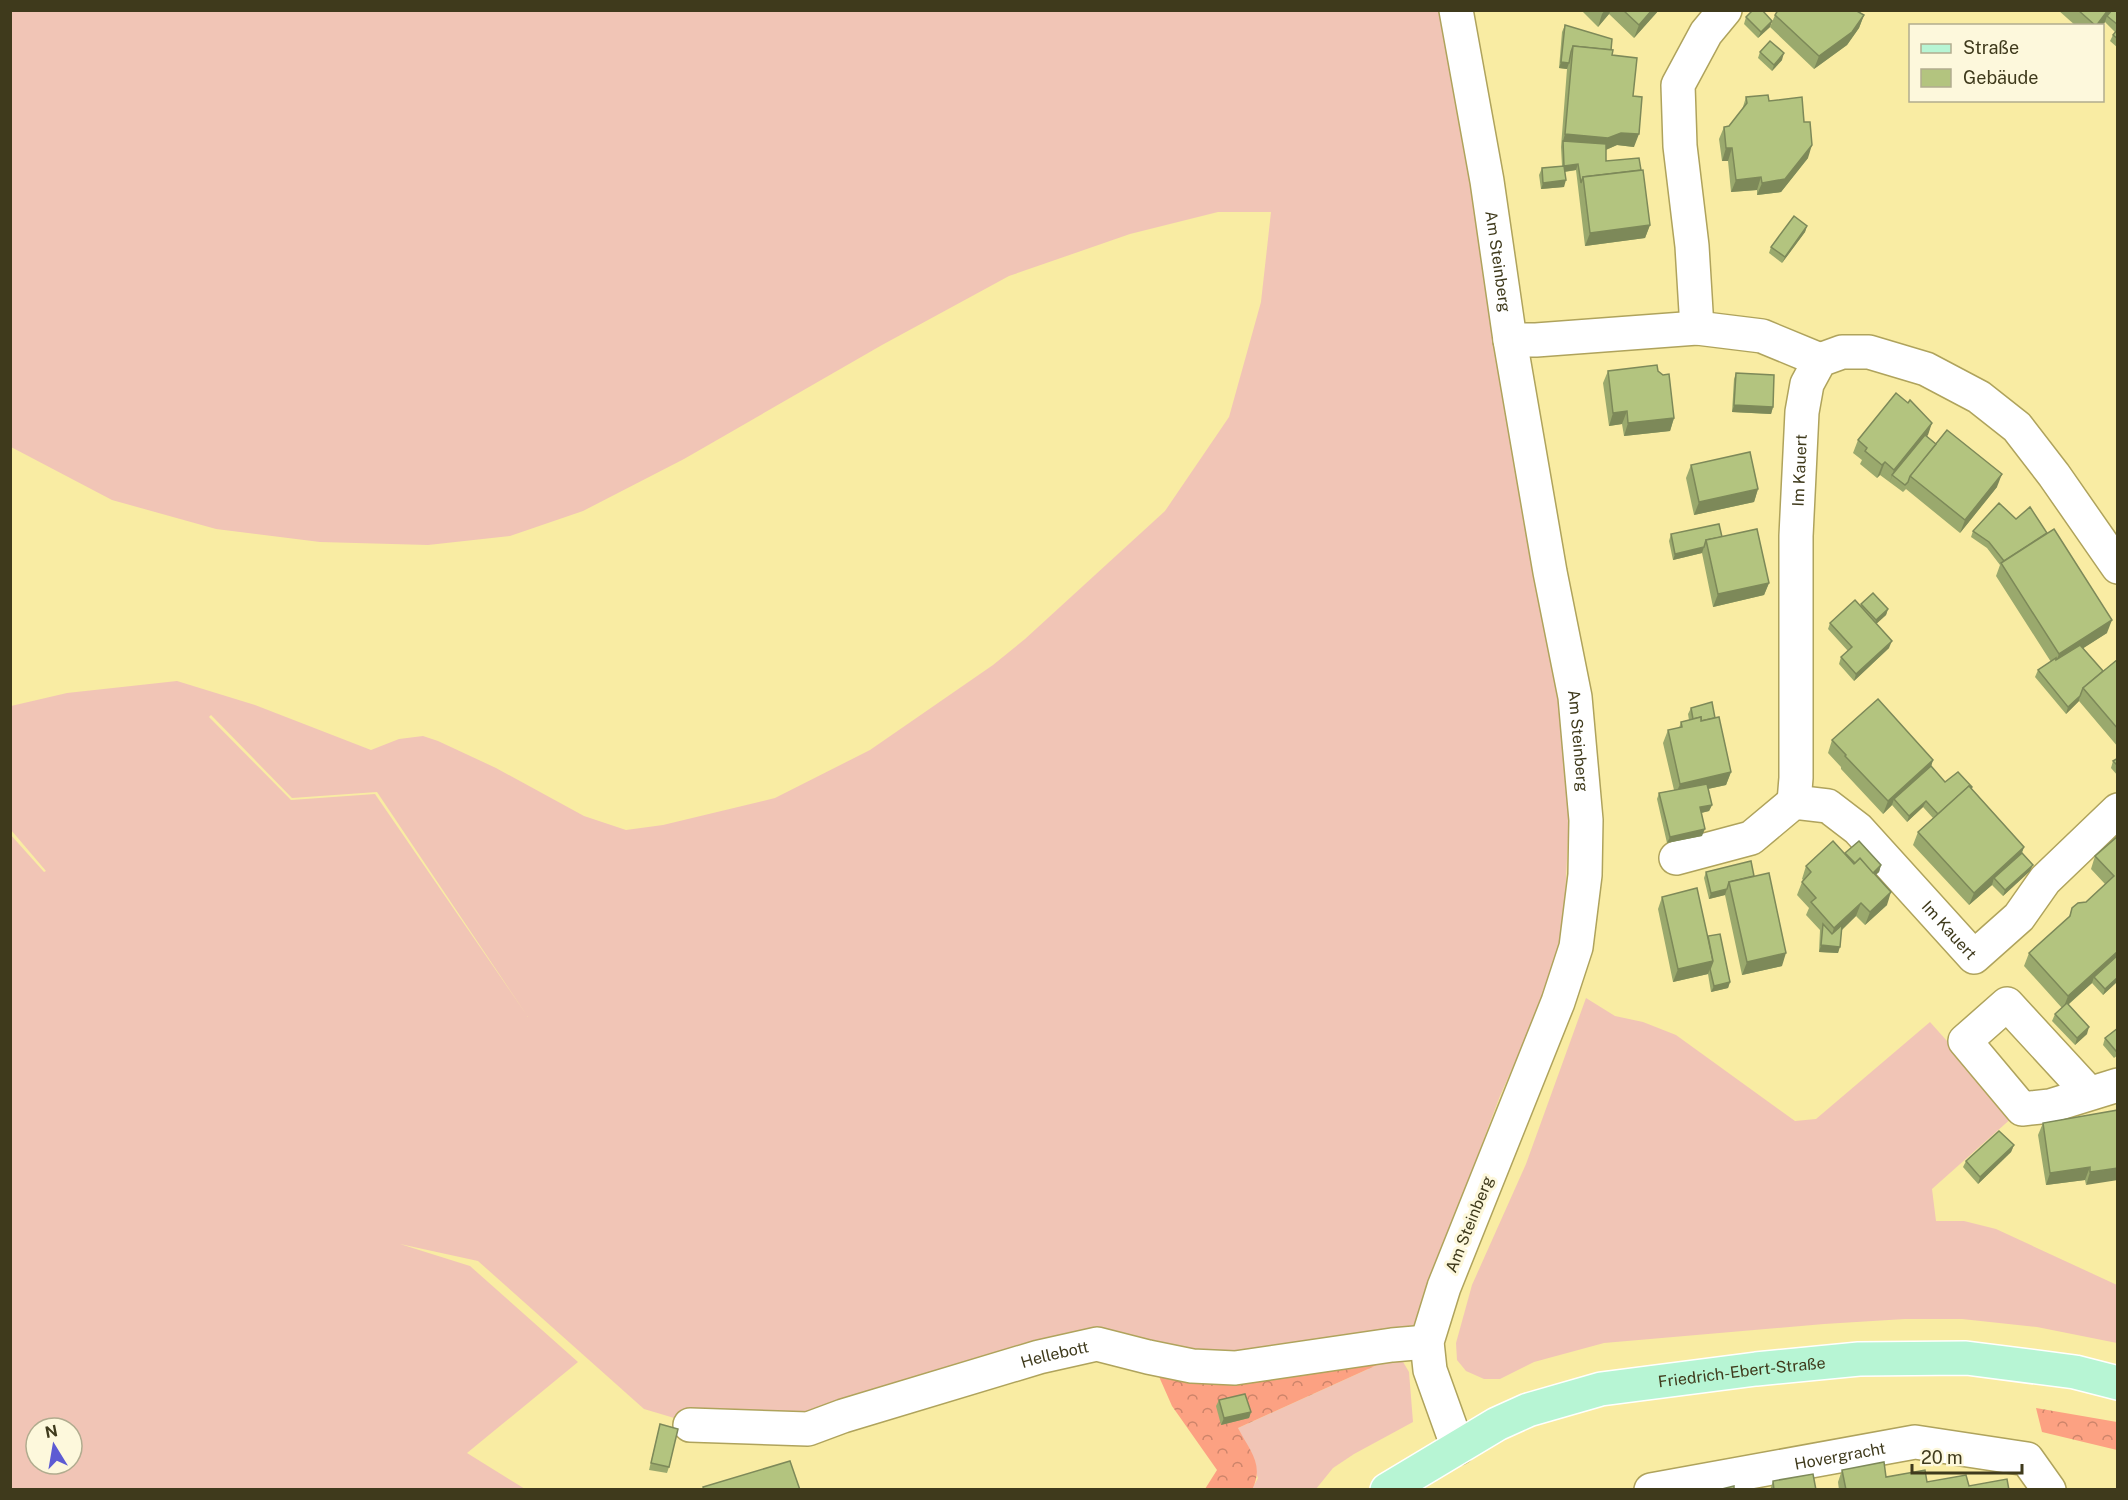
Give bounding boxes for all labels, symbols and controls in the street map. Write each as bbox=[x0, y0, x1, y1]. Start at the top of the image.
legend bbox=[1909, 24, 2104, 102]
text: Straße bbox=[1963, 37, 2019, 58]
text: Gebäude bbox=[1963, 67, 2038, 88]
street label: Am Steinberg bbox=[1481, 209, 1515, 314]
street label: Im Kauert bbox=[1788, 433, 1811, 507]
street label: Am Steinberg bbox=[1564, 688, 1592, 792]
street label: Im Kauert bbox=[1918, 897, 1981, 964]
street label: Am Steinberg bbox=[1441, 1173, 1497, 1275]
street label: Hellebott bbox=[1018, 1337, 1091, 1372]
street label: Friedrich-Ebert-Straße bbox=[1657, 1353, 1826, 1392]
north arrow bbox=[24, 1416, 84, 1476]
text: N bbox=[43, 1421, 59, 1442]
scale bar bbox=[1912, 1437, 2022, 1475]
street label: Hovergracht bbox=[1793, 1439, 1887, 1474]
text: 20 m bbox=[1921, 1447, 1963, 1468]

